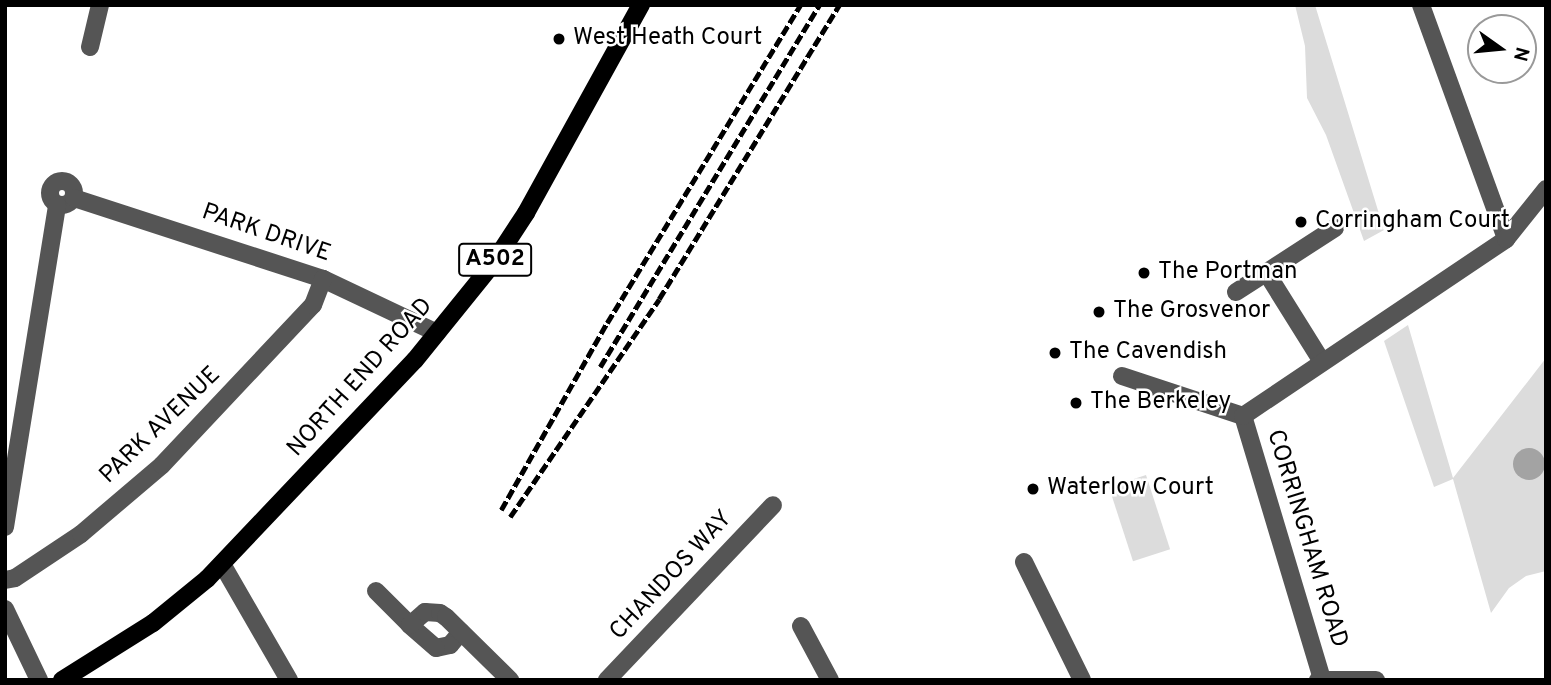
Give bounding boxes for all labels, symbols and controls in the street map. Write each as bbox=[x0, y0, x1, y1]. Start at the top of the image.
north arrow bbox=[1467, 14, 1537, 84]
place label: West Heath Court bbox=[573, 25, 762, 53]
marker: West Heath Court bbox=[551, 31, 567, 47]
text: N bbox=[1507, 44, 1534, 64]
street label: PARK DRIVE bbox=[198, 199, 334, 269]
place label: Corringham Court bbox=[1315, 208, 1510, 236]
marker: Corringham Court bbox=[1293, 214, 1309, 230]
road number: A502 bbox=[456, 241, 534, 280]
place label: The Portman bbox=[1158, 259, 1298, 287]
marker: The Portman bbox=[1136, 265, 1152, 281]
street label: NORTH END ROAD bbox=[282, 293, 440, 463]
place label: The Grosvenor bbox=[1113, 298, 1270, 326]
marker: The Grosvenor bbox=[1091, 304, 1107, 320]
place label: The Cavendish bbox=[1069, 339, 1227, 367]
marker: The Cavendish bbox=[1047, 345, 1063, 361]
street label: PARK AVENUE bbox=[94, 361, 228, 491]
place label: The Berkeley bbox=[1090, 389, 1231, 417]
marker: The Berkeley bbox=[1068, 395, 1084, 411]
street label: CORRINGHAM ROAD bbox=[1259, 427, 1353, 651]
place label: Waterlow Court bbox=[1047, 475, 1214, 503]
marker: Waterlow Court bbox=[1025, 481, 1041, 497]
street label: CHANDOS WAY bbox=[605, 505, 739, 647]

